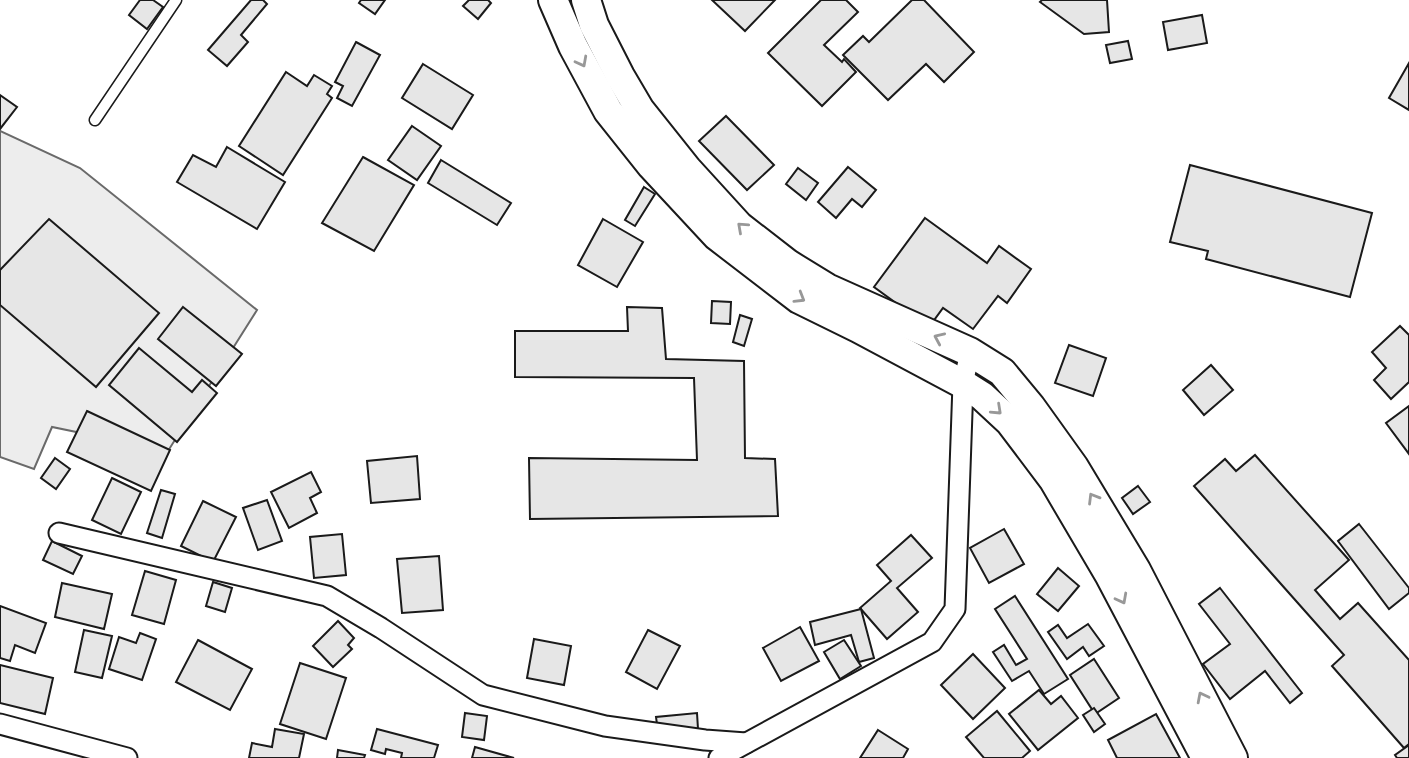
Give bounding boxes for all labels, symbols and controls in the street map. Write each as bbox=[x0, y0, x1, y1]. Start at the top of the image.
one-way arrow bbox=[574, 55, 587, 67]
one-way arrow bbox=[737, 223, 750, 235]
one-way arrow bbox=[792, 290, 805, 303]
one-way arrow bbox=[933, 332, 946, 346]
one-way arrow bbox=[989, 401, 1002, 414]
one-way arrow bbox=[1088, 492, 1101, 505]
one-way arrow bbox=[1114, 592, 1127, 604]
one-way arrow bbox=[1196, 692, 1210, 704]

